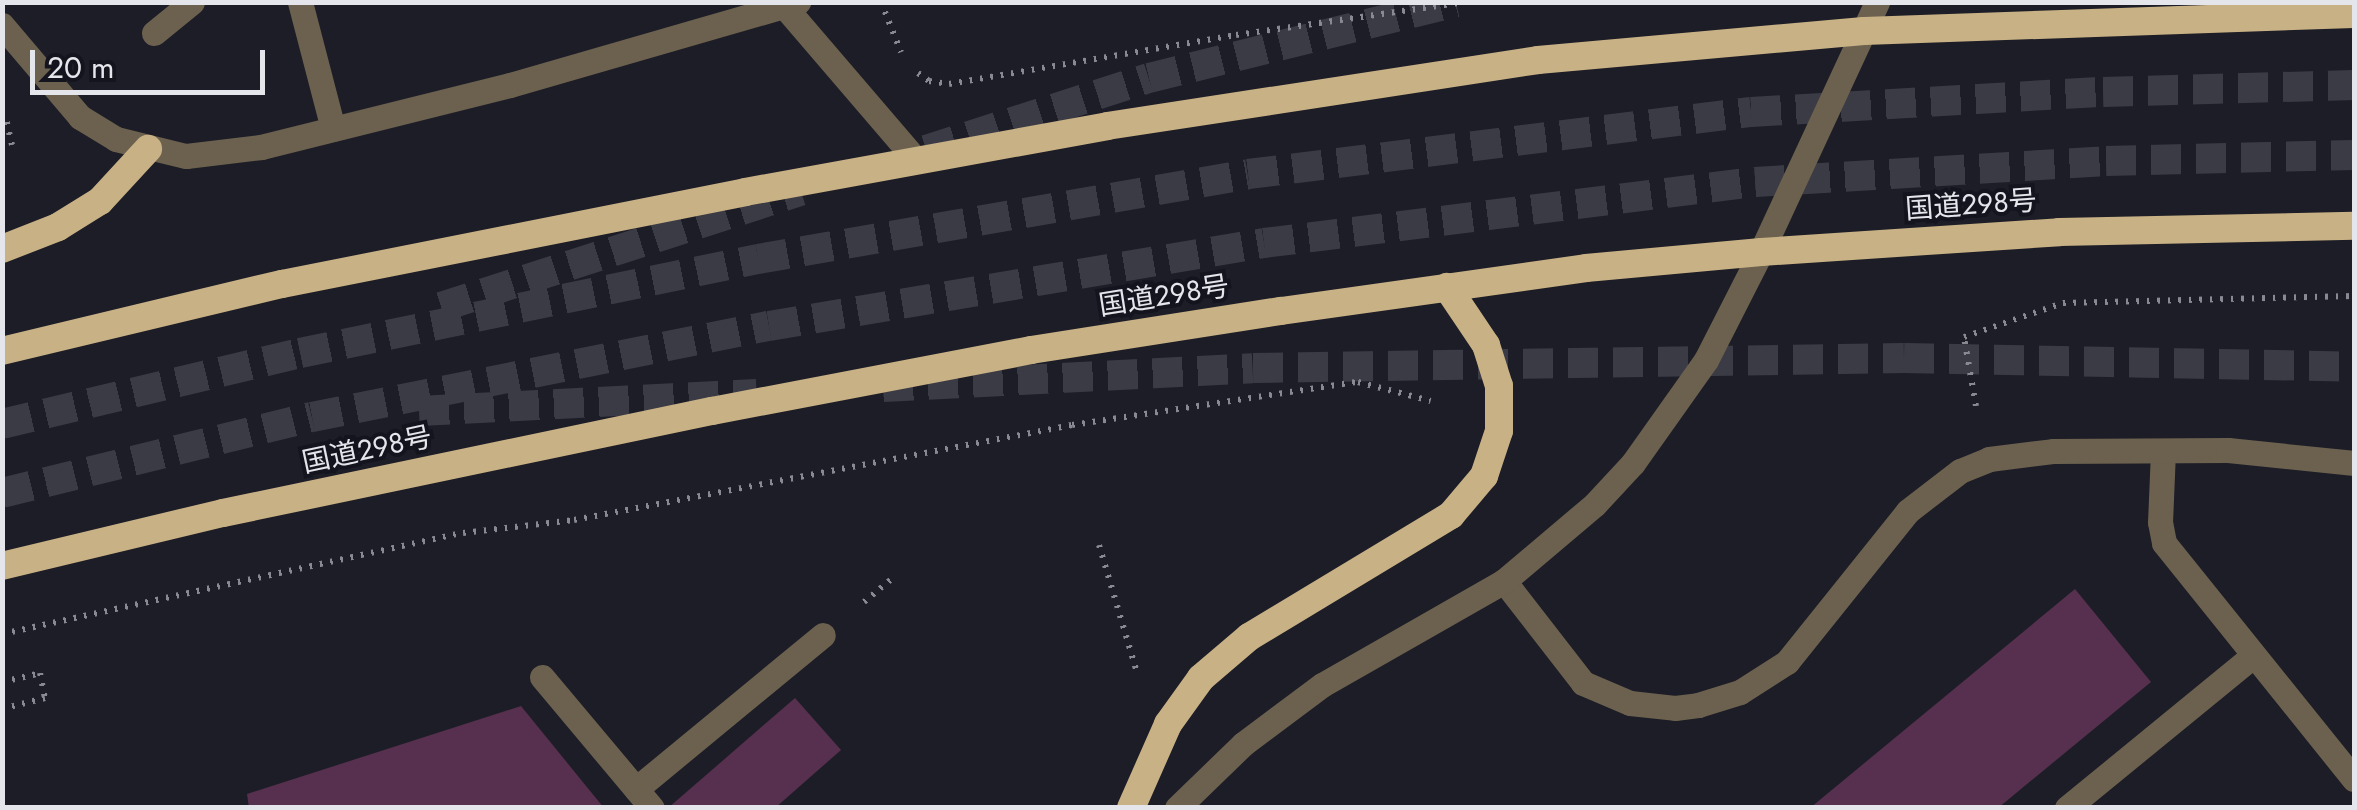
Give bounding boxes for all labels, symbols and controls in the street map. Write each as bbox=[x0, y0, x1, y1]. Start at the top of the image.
scale bar bbox=[35, 30, 270, 92]
text: 20 m bbox=[47, 46, 114, 89]
street label: 国道298号 bbox=[1904, 184, 2038, 226]
street label: 国道298号 bbox=[1097, 269, 1231, 323]
street label: 国道298号 bbox=[299, 420, 435, 480]

